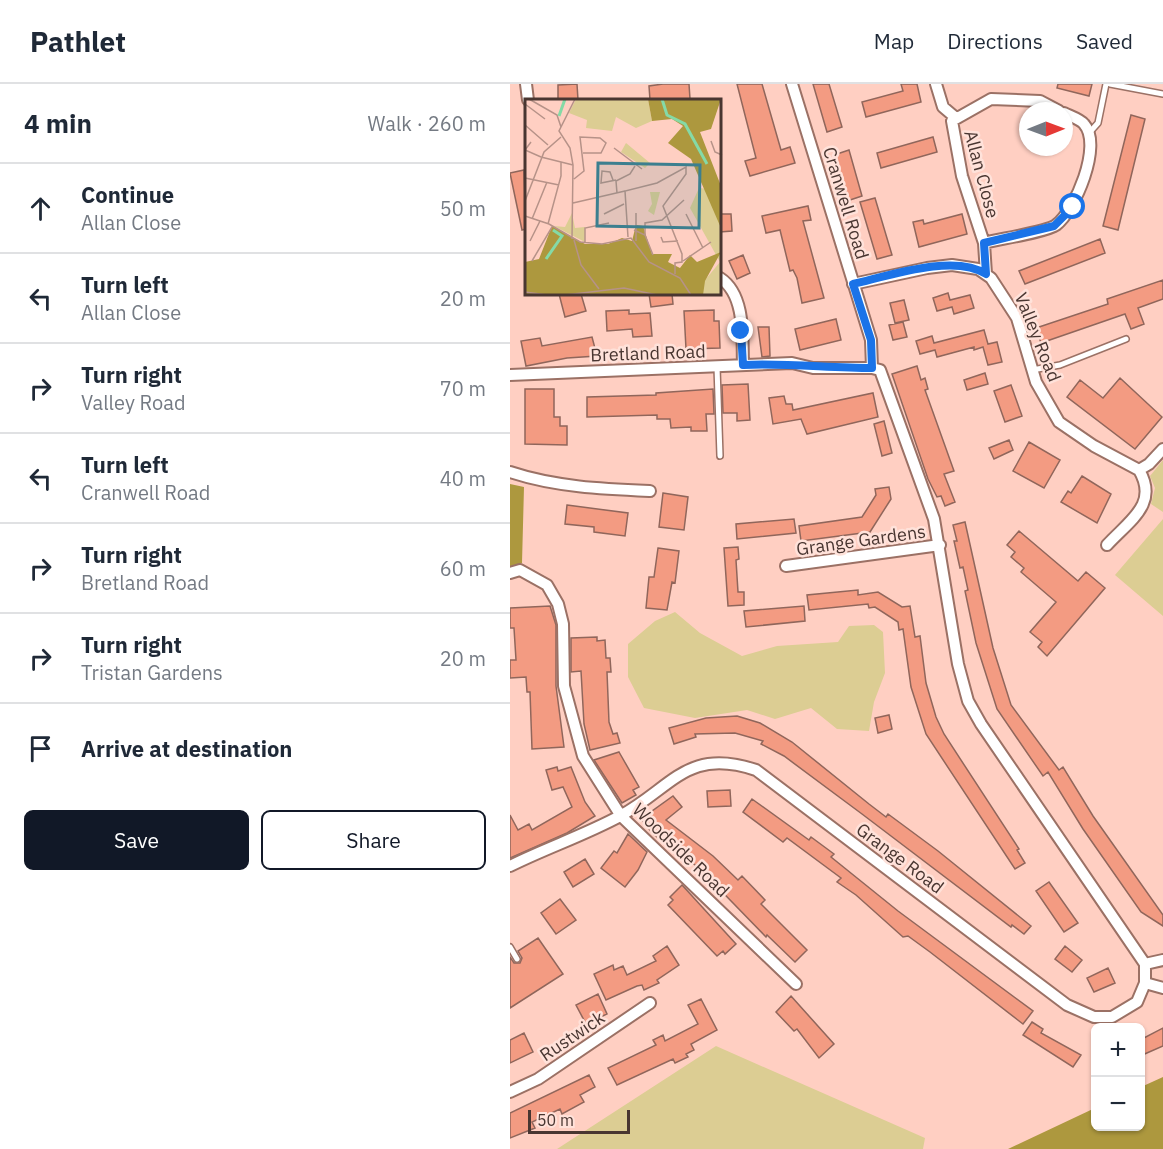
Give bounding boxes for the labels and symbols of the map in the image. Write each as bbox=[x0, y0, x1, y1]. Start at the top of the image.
inset map bbox=[525, 99, 722, 296]
north arrow bbox=[1019, 102, 1073, 156]
street label: Allan Close bbox=[959, 127, 1005, 221]
street label: Cranwell Road bbox=[818, 144, 874, 262]
route start bbox=[1059, 193, 1085, 219]
street label: Valley Road bbox=[1010, 289, 1066, 385]
route end bbox=[727, 317, 753, 343]
street label: Bretland Road bbox=[590, 339, 706, 367]
street label: Grange Gardens bbox=[795, 520, 927, 560]
street label: Woodside Road bbox=[628, 798, 734, 902]
street label: Grange Road bbox=[852, 818, 948, 898]
street label: Rustwick bbox=[535, 1006, 609, 1066]
scale bar bbox=[528, 1107, 630, 1134]

